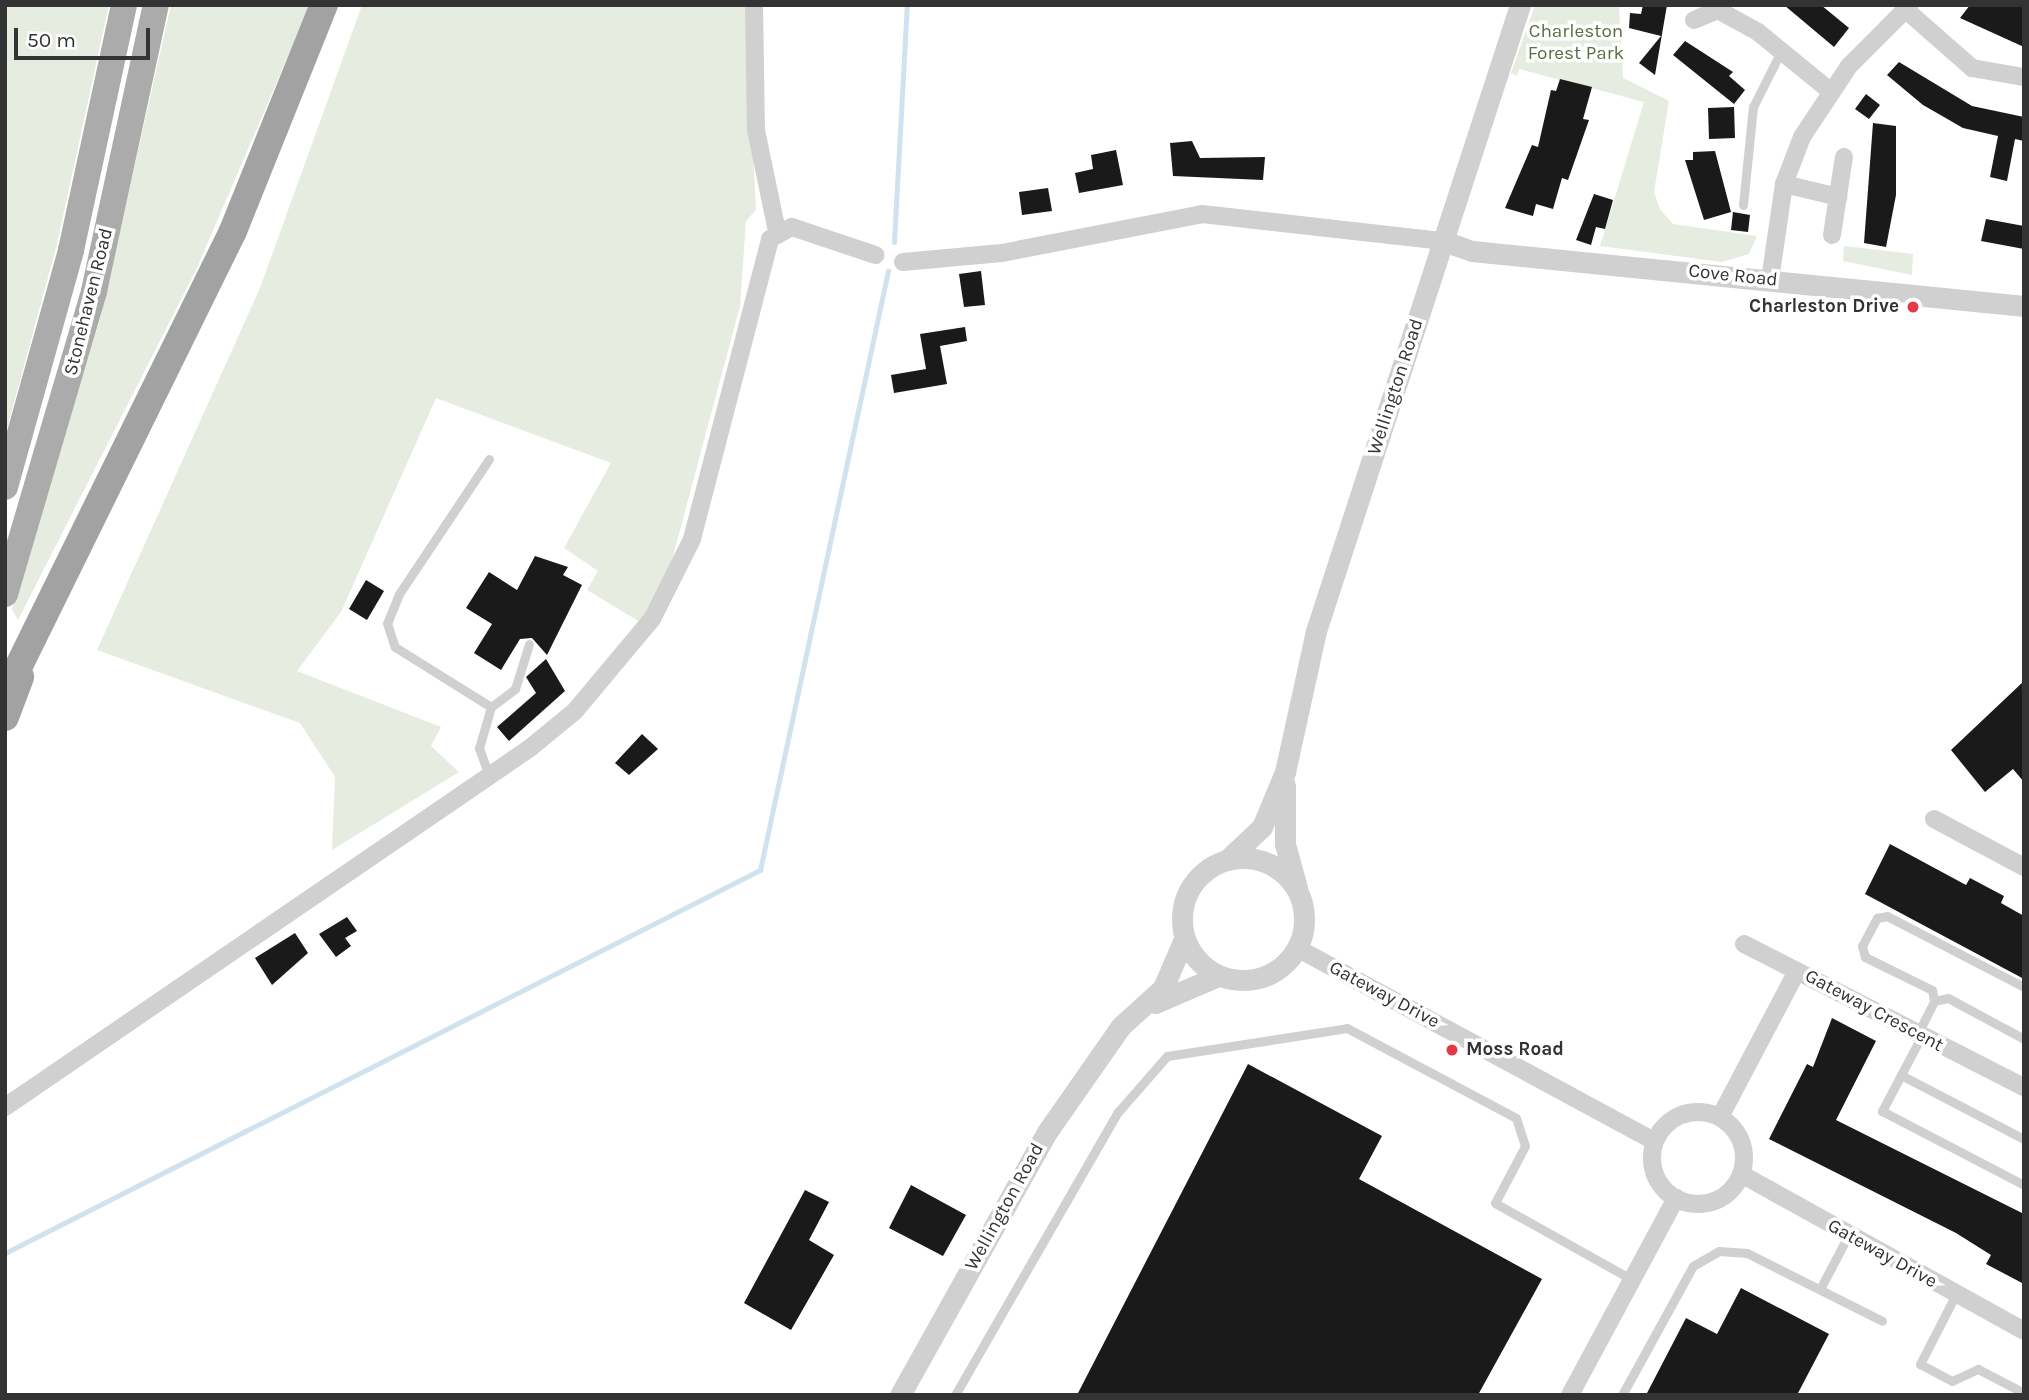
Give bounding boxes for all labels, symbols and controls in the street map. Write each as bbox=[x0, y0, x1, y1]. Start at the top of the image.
scale bar bbox=[18, 14, 154, 58]
park label: Charleston Forest Park bbox=[1528, 21, 1624, 65]
text: 50 m bbox=[27, 28, 76, 52]
street label: Stonehaven Road bbox=[60, 226, 118, 378]
street label: Cove Road bbox=[1687, 260, 1779, 292]
place label: Charleston Drive bbox=[1749, 296, 1899, 318]
marker: Charleston Drive bbox=[1905, 299, 1921, 315]
street label: Wellington Road bbox=[1363, 316, 1429, 458]
street label: Gateway Drive bbox=[1325, 956, 1443, 1034]
street label: Gateway Crescent bbox=[1801, 965, 1947, 1057]
place label: Moss Road bbox=[1466, 1039, 1564, 1061]
marker: Moss Road bbox=[1444, 1042, 1460, 1058]
street label: Wellington Road bbox=[961, 1139, 1049, 1275]
street label: Gateway Drive bbox=[1823, 1215, 1941, 1293]

